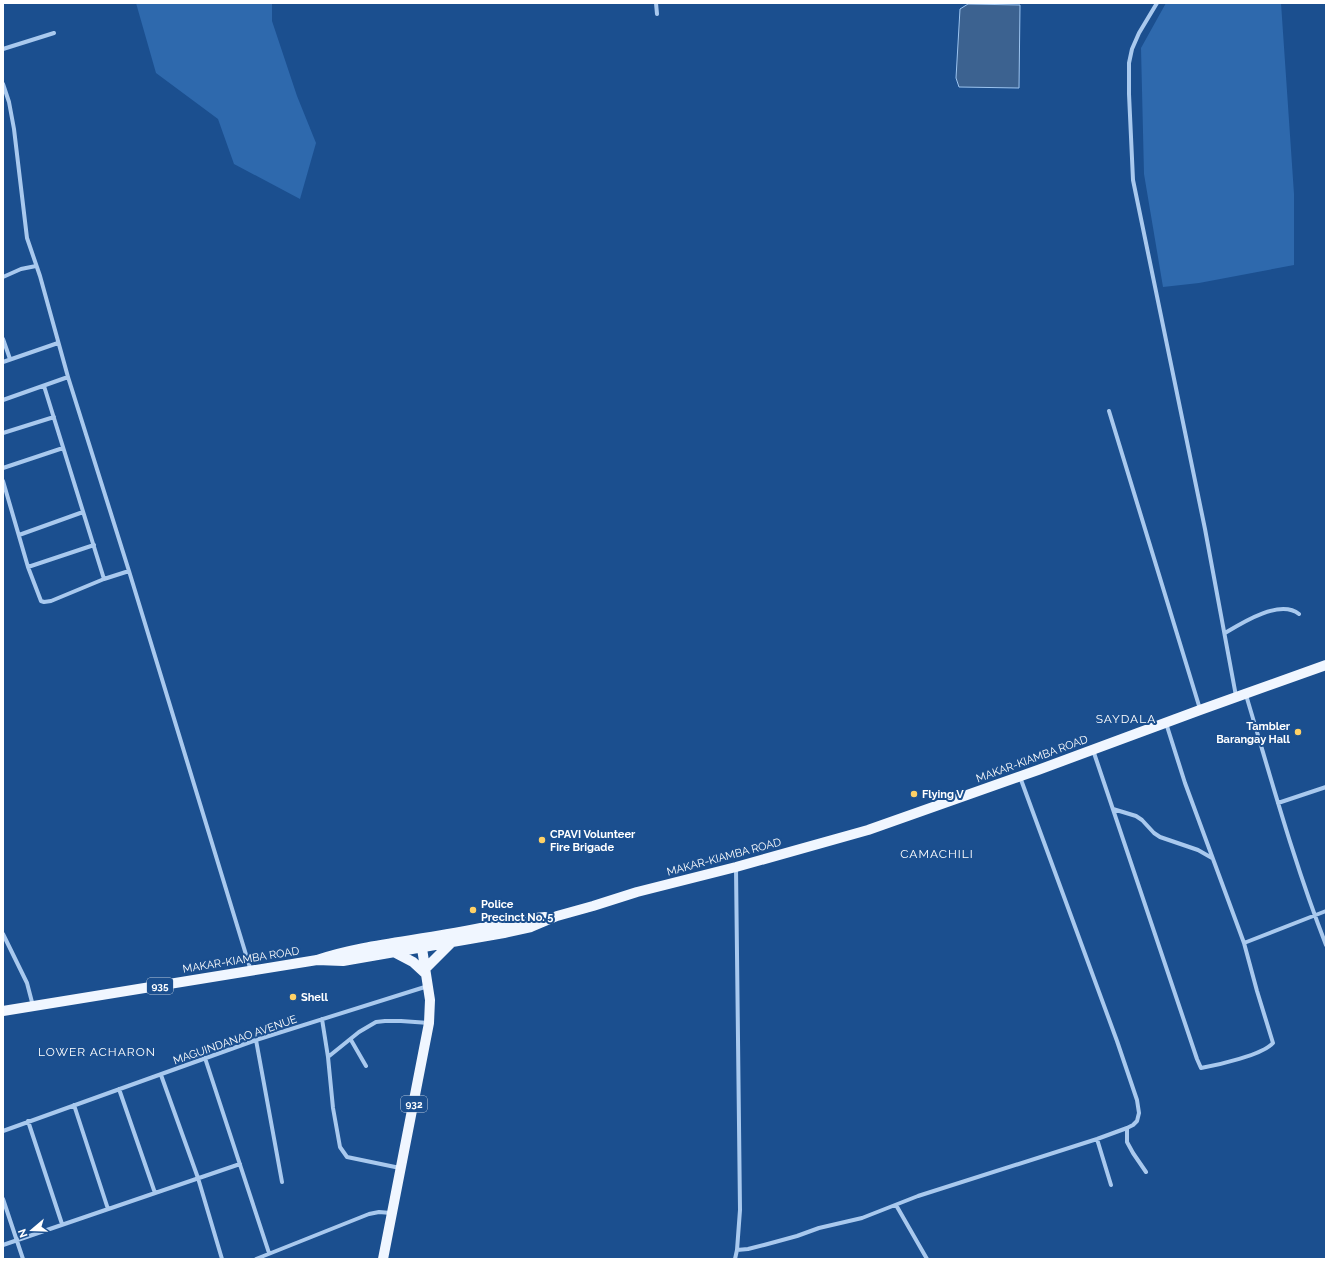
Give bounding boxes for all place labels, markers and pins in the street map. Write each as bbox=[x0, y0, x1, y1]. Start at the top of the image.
place label: Tambler Barangay Hall bbox=[1216, 720, 1291, 746]
marker: Tambler Barangay Hall bbox=[1293, 727, 1303, 737]
place label: Flying V bbox=[922, 788, 964, 801]
marker: Flying V bbox=[909, 789, 919, 799]
place label: CPAVI Volunteer Fire Brigade bbox=[550, 828, 636, 854]
marker: CPAVI Volunteer Fire Brigade bbox=[537, 835, 547, 845]
place label: Police Precinct No. 5 bbox=[481, 898, 553, 924]
marker: Police Precinct No. 5 bbox=[468, 905, 478, 915]
place label: Shell bbox=[301, 991, 328, 1004]
marker: Shell bbox=[288, 992, 298, 1002]

